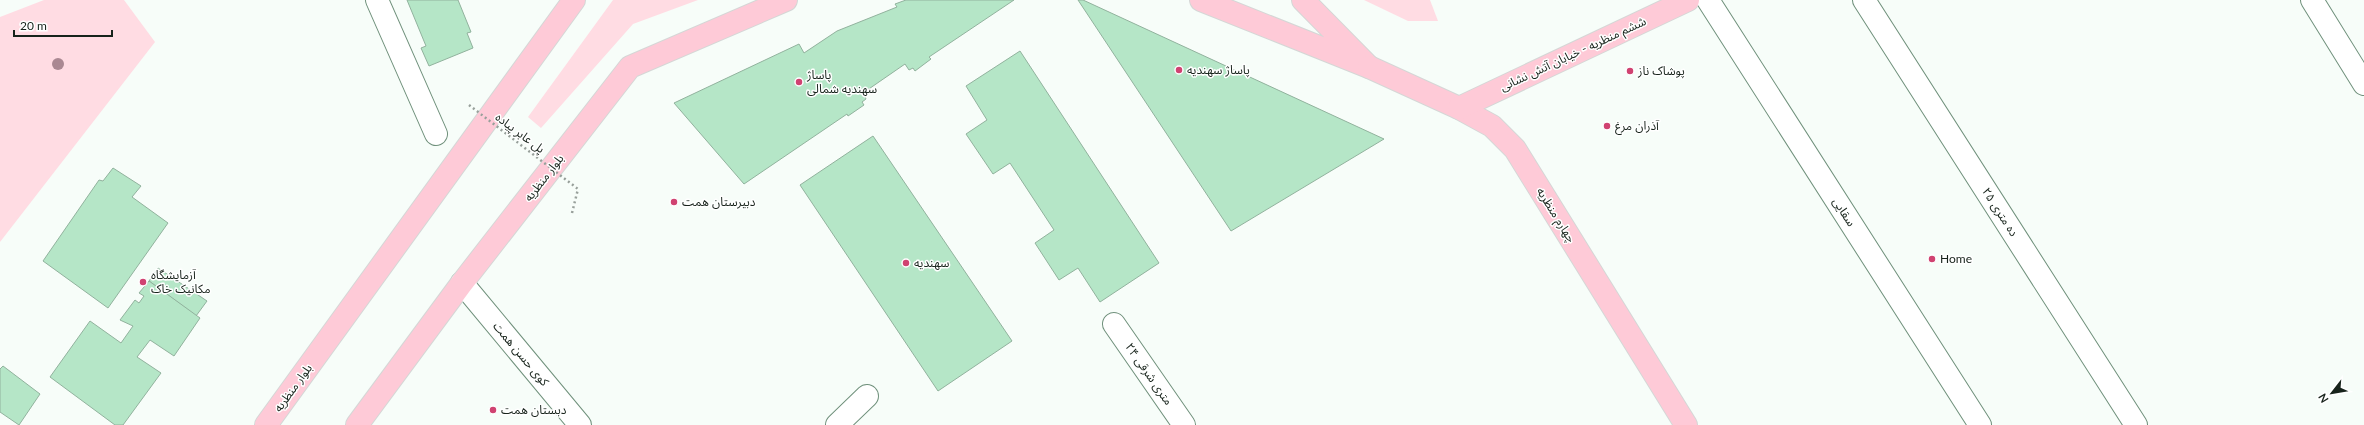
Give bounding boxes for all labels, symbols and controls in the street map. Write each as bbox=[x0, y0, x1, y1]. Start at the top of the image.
scale bar bbox=[14, 12, 112, 38]
street label: ششم منظریه - خیابان آتش نشانی bbox=[1497, 13, 1649, 96]
text: 20 m bbox=[20, 18, 47, 33]
place label: پاساژ سهندیه bbox=[1187, 62, 1250, 78]
place label: پوشاک ناز bbox=[1637, 63, 1685, 79]
marker: پاساژ سهندیه bbox=[1174, 65, 1184, 75]
marker: پوشاک ناز bbox=[1625, 66, 1635, 76]
place label: پاساژ سهندیه شمالی bbox=[806, 67, 877, 96]
marker: پاساژ سهندیه شمالی bbox=[794, 77, 804, 87]
street label: پل عابر پیاده bbox=[492, 109, 548, 157]
place label: آذران مرغ bbox=[1615, 118, 1659, 135]
marker: آذران مرغ bbox=[1602, 121, 1612, 131]
street label: بلوار منظریه bbox=[521, 151, 567, 204]
street label: چهارم منظریه bbox=[1532, 184, 1579, 246]
street label: ده متری ۲۵ bbox=[1979, 185, 2022, 239]
place label: دبیرستان همت bbox=[682, 194, 756, 209]
street label: سقایی bbox=[1830, 195, 1859, 229]
marker: دبیرستان همت bbox=[669, 197, 679, 207]
place label: Home bbox=[1940, 251, 1972, 266]
marker: Home bbox=[1927, 254, 1937, 264]
place label: سهندیه bbox=[914, 255, 949, 270]
marker: سهندیه bbox=[901, 258, 911, 268]
place label: آزمایشگاه مکانیک خاک bbox=[151, 267, 210, 296]
marker: آزمایشگاه مکانیک خاک bbox=[138, 277, 148, 287]
street label: کوی حسن همت bbox=[490, 319, 553, 390]
street label: ۲۴ متری شرقی bbox=[1122, 340, 1176, 408]
street label: بلوار منظریه bbox=[270, 361, 315, 415]
north arrow bbox=[2312, 373, 2352, 413]
text: N bbox=[2315, 391, 2331, 405]
place label: دبستان همت bbox=[501, 402, 567, 417]
marker: دبستان همت bbox=[488, 405, 498, 415]

